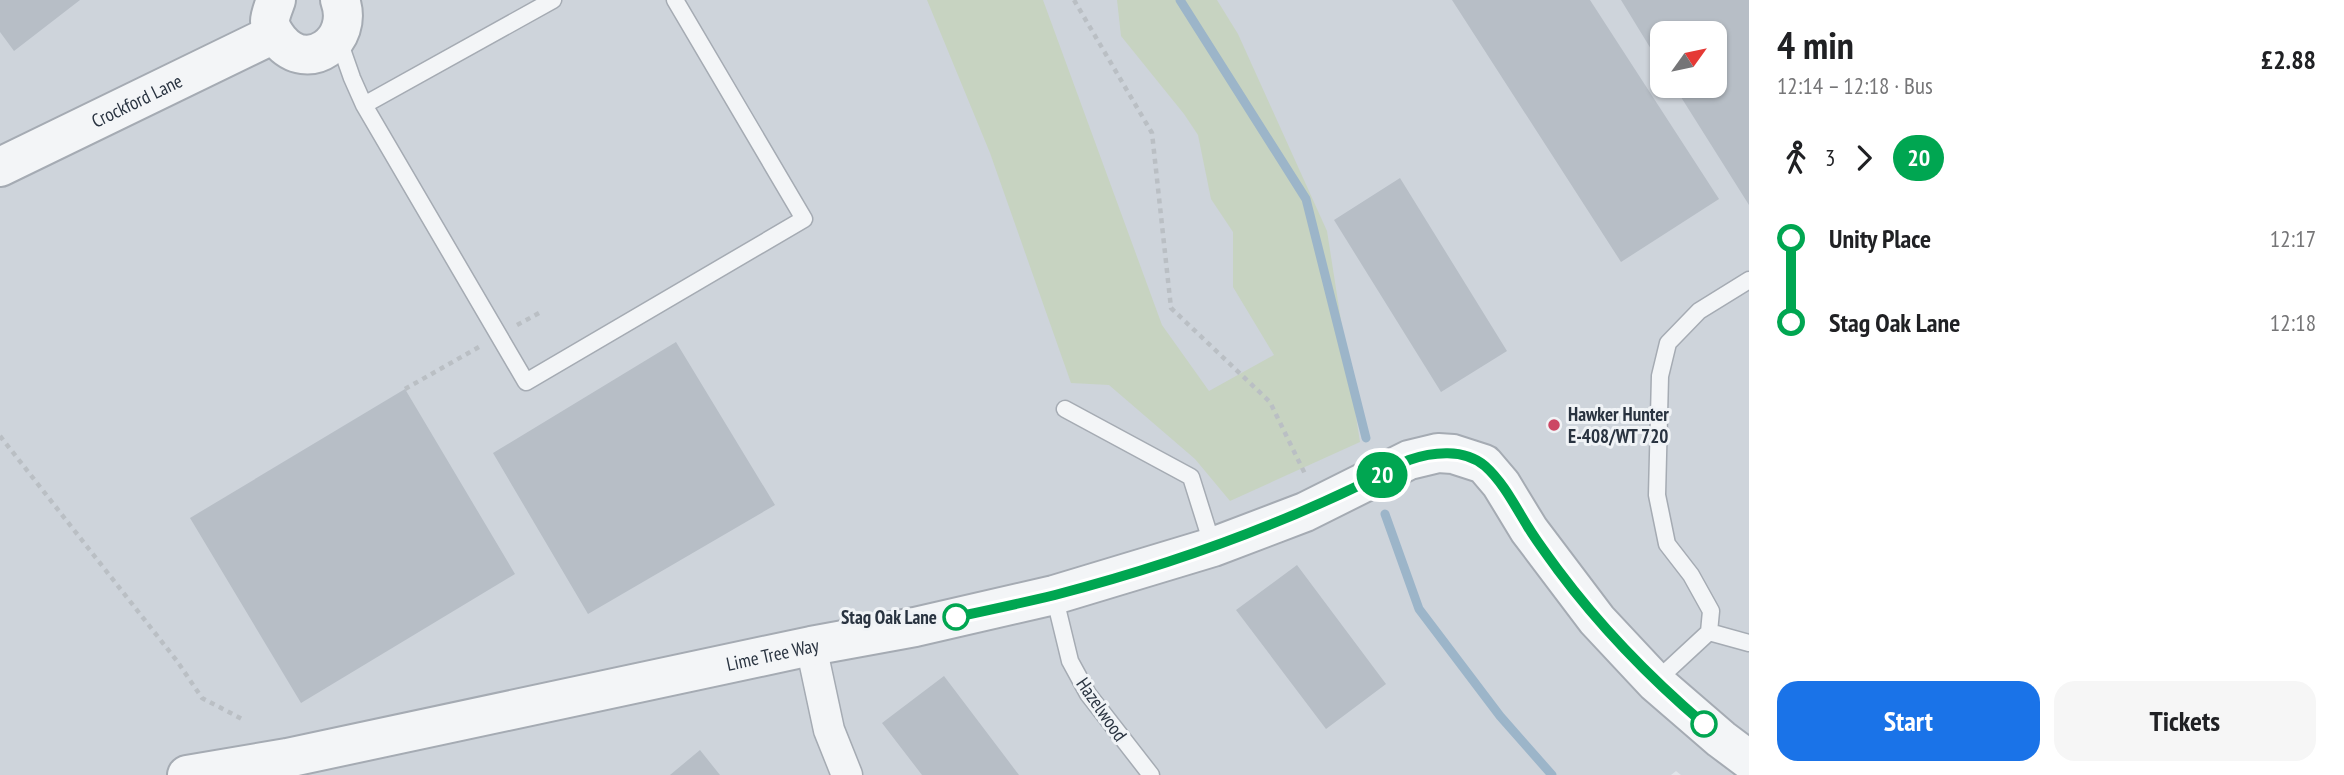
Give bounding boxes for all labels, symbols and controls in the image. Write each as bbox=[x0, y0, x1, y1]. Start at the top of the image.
text: 4 min bbox=[1777, 20, 1854, 69]
north arrow bbox=[1650, 21, 1727, 98]
map controls bbox=[1650, 21, 1727, 98]
text: £2.88 bbox=[2261, 43, 2316, 76]
street label: Crockford Lane bbox=[87, 68, 186, 133]
text: 12:14 – 12:18 · Bus bbox=[1777, 71, 1933, 100]
icon: walk bbox=[1777, 139, 1815, 177]
icon: forward bbox=[1845, 139, 1883, 177]
text: 20 bbox=[1907, 142, 1930, 173]
text: 3 bbox=[1825, 143, 1835, 172]
text: Unity Place bbox=[1829, 222, 1931, 255]
text: 12:17 bbox=[2270, 224, 2316, 253]
text: Stag Oak Lane bbox=[1829, 306, 1960, 339]
text: 12:18 bbox=[2270, 308, 2316, 337]
place label: Hawker Hunter E-408/WT 720 bbox=[1568, 402, 1669, 448]
marker: Hawker Hunter E-408/WT 720 bbox=[1546, 417, 1562, 433]
line badge: 20 bbox=[1350, 452, 1414, 498]
text: 20 bbox=[1371, 459, 1393, 490]
marker: Stag Oak Lane bbox=[943, 604, 969, 630]
place label: Stag Oak Lane bbox=[841, 605, 937, 629]
street label: Lime Tree Way bbox=[724, 633, 822, 676]
street label: Hazelwood bbox=[1071, 672, 1133, 746]
button: Start bbox=[1777, 681, 2040, 761]
button: Tickets bbox=[2054, 681, 2316, 761]
unlabelled marker bbox=[1691, 711, 1717, 737]

